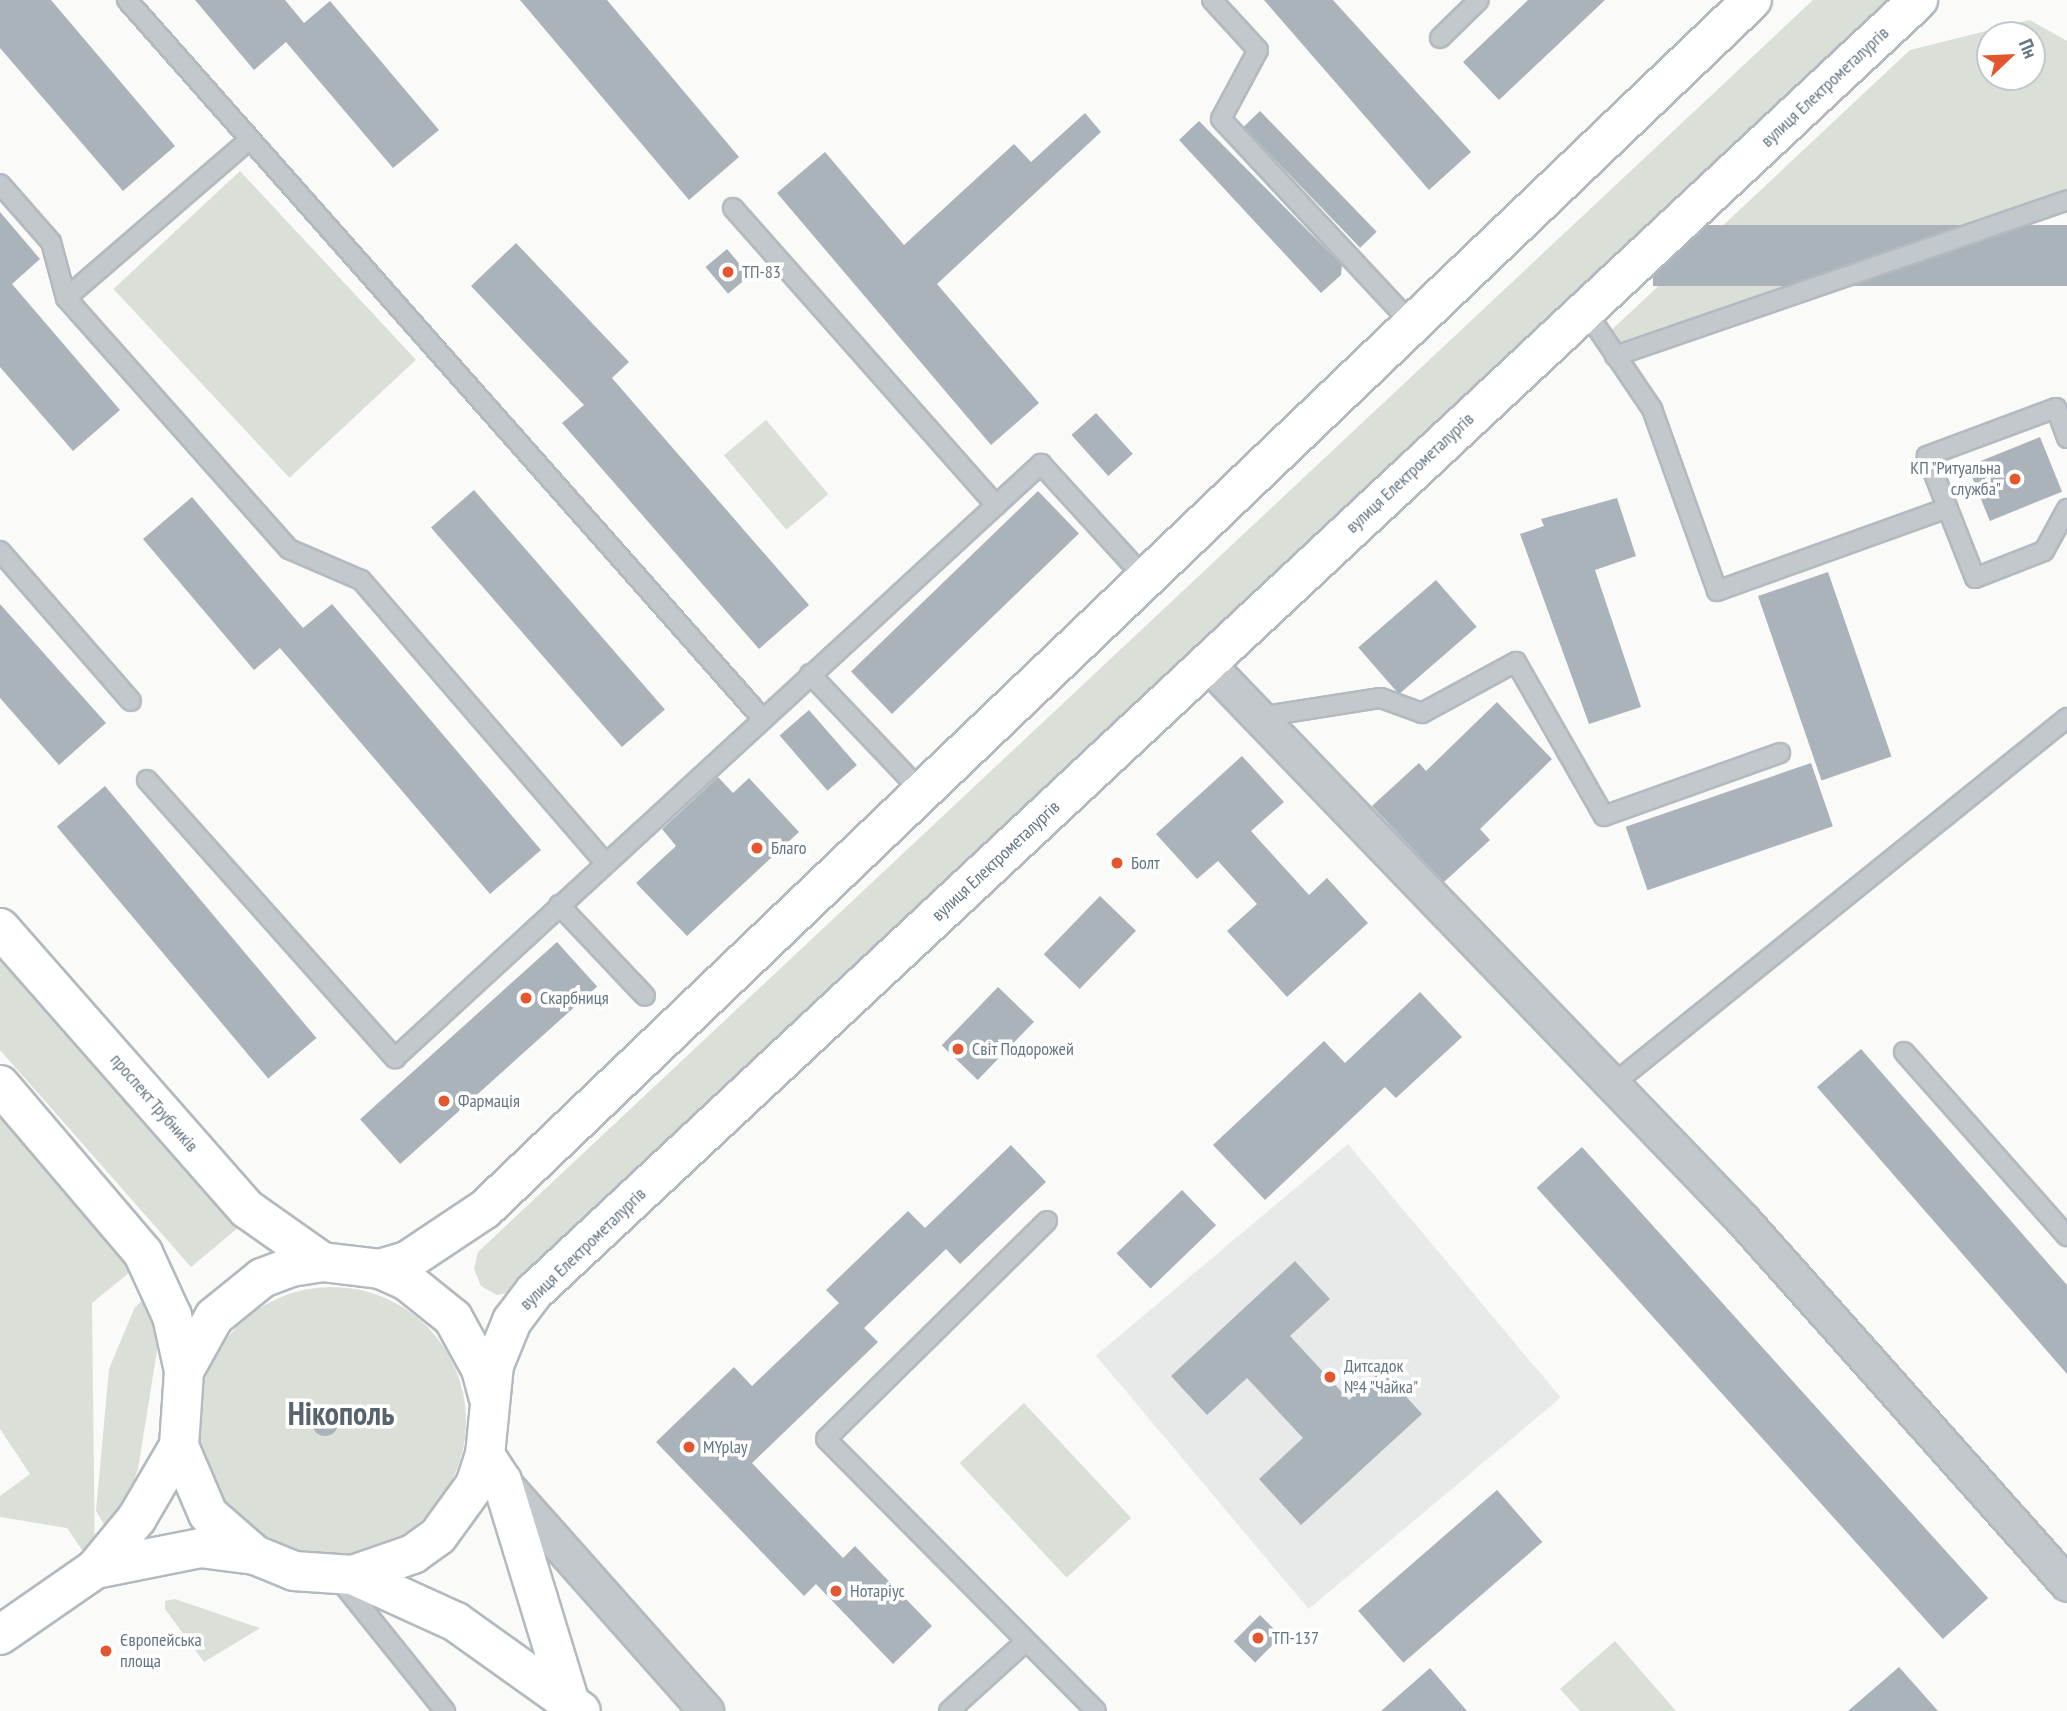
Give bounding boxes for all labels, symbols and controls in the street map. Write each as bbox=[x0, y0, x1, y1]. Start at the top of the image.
north arrow bbox=[1976, 21, 2046, 91]
street label: вулиця Електрометалургів bbox=[1757, 22, 1893, 152]
text: Пн bbox=[2014, 35, 2043, 62]
place label: ТП-83 bbox=[742, 261, 781, 283]
marker: ТП-83 bbox=[720, 264, 736, 280]
street label: вулиця Електрометалургів bbox=[1342, 408, 1478, 538]
place label: КП "Ритуальна служба" bbox=[1909, 458, 2001, 500]
marker: КП "Ритуальна служба" bbox=[2007, 471, 2023, 487]
street label: вулиця Електрометалургів bbox=[928, 796, 1064, 926]
place label: Благо bbox=[771, 837, 806, 859]
marker: Благо bbox=[749, 840, 765, 856]
place label: Болт bbox=[1131, 852, 1160, 874]
marker: Болт bbox=[1109, 855, 1125, 871]
place label: Скарбниця bbox=[540, 987, 609, 1009]
marker: Скарбниця bbox=[518, 990, 534, 1006]
place label: Світ Подорожей bbox=[972, 1038, 1074, 1060]
marker: Світ Подорожей bbox=[950, 1041, 966, 1057]
street label: проспект Трубників bbox=[105, 1049, 203, 1157]
place label: Фармація bbox=[458, 1090, 520, 1112]
marker: Фармація bbox=[436, 1093, 452, 1109]
street label: вулиця Електрометалургів bbox=[516, 1183, 650, 1315]
place label: Дитсадок №4 "Чайка" bbox=[1344, 1356, 1419, 1398]
marker: Дитсадок №4 "Чайка" bbox=[1322, 1369, 1338, 1385]
district label: Нікополь bbox=[288, 1394, 394, 1432]
place label: MYplay bbox=[703, 1436, 748, 1458]
marker: MYplay bbox=[681, 1439, 697, 1455]
place label: Нотаріус bbox=[850, 1580, 905, 1602]
marker: Нотаріус bbox=[828, 1583, 844, 1599]
place label: ТП-137 bbox=[1272, 1627, 1319, 1649]
place label: Європейська площа bbox=[120, 1630, 202, 1672]
marker: ТП-137 bbox=[1250, 1630, 1266, 1646]
marker: Європейська площа bbox=[98, 1643, 114, 1659]

